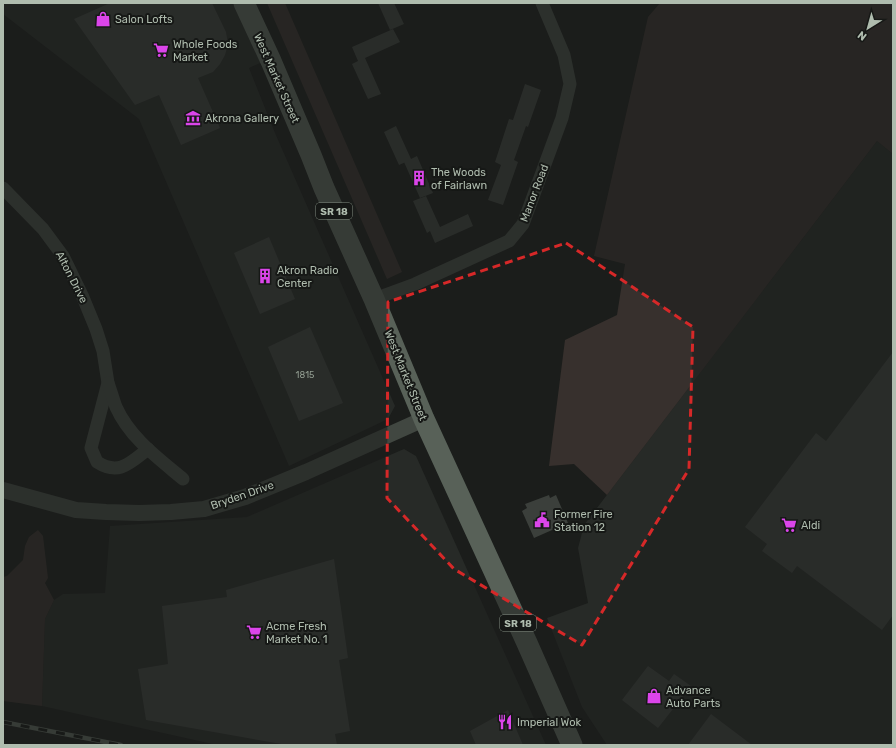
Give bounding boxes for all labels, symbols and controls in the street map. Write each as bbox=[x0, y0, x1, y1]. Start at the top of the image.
north arrow bbox=[848, 8, 888, 48]
shop icon: Salon Lofts bbox=[94, 10, 112, 28]
place label: Salon Lofts bbox=[115, 13, 173, 26]
text: N bbox=[855, 28, 869, 43]
street label: West Market Street bbox=[251, 31, 302, 126]
place label: Whole Foods Market bbox=[173, 38, 238, 64]
supermarket icon: Whole Foods Market bbox=[152, 41, 170, 59]
museum icon: Akrona Gallery bbox=[184, 109, 202, 127]
place label: Akrona Gallery bbox=[205, 112, 279, 125]
street label: Manor Road bbox=[518, 163, 551, 224]
place label: The Woods of Fairlawn bbox=[431, 166, 487, 192]
building icon: The Woods of Fairlawn bbox=[410, 169, 428, 187]
road number: SR 18 bbox=[316, 203, 352, 219]
street label: Alton Drive bbox=[53, 249, 90, 305]
place label: Akron Radio Center bbox=[277, 264, 339, 290]
building icon: Akron Radio Center bbox=[256, 267, 274, 285]
street label: West Market Street bbox=[381, 328, 430, 423]
house number: 1815 bbox=[296, 370, 314, 380]
street label: Bryden Drive bbox=[209, 479, 275, 512]
place label: Former Fire Station 12 bbox=[554, 508, 613, 534]
public building icon: Former Fire Station 12 bbox=[533, 511, 551, 529]
supermarket icon: Aldi bbox=[780, 516, 798, 534]
place label: Aldi bbox=[801, 519, 820, 532]
road number: SR 18 bbox=[500, 615, 536, 631]
place label: Acme Fresh Market No. 1 bbox=[266, 620, 328, 646]
supermarket icon: Acme Fresh Market No. 1 bbox=[245, 623, 263, 641]
place label: Advance Auto Parts bbox=[666, 684, 721, 710]
shop icon: Advance Auto Parts bbox=[645, 687, 663, 705]
restaurant icon: Imperial Wok bbox=[496, 713, 514, 731]
place label: Imperial Wok bbox=[517, 716, 581, 729]

